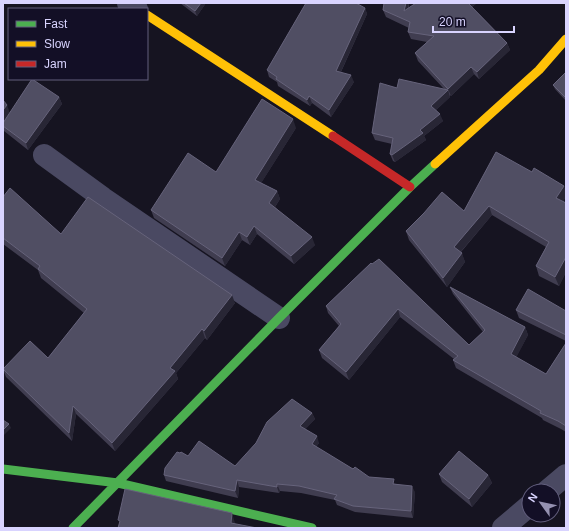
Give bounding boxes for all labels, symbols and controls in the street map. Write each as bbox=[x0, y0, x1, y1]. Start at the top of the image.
legend bbox=[8, 8, 148, 80]
scale bar bbox=[433, 8, 514, 34]
text: 20 m bbox=[439, 15, 466, 29]
text: Fast bbox=[44, 17, 68, 31]
text: Slow bbox=[44, 37, 70, 51]
text: Jam bbox=[44, 57, 67, 71]
north arrow bbox=[521, 483, 561, 523]
text: N bbox=[525, 491, 540, 504]

